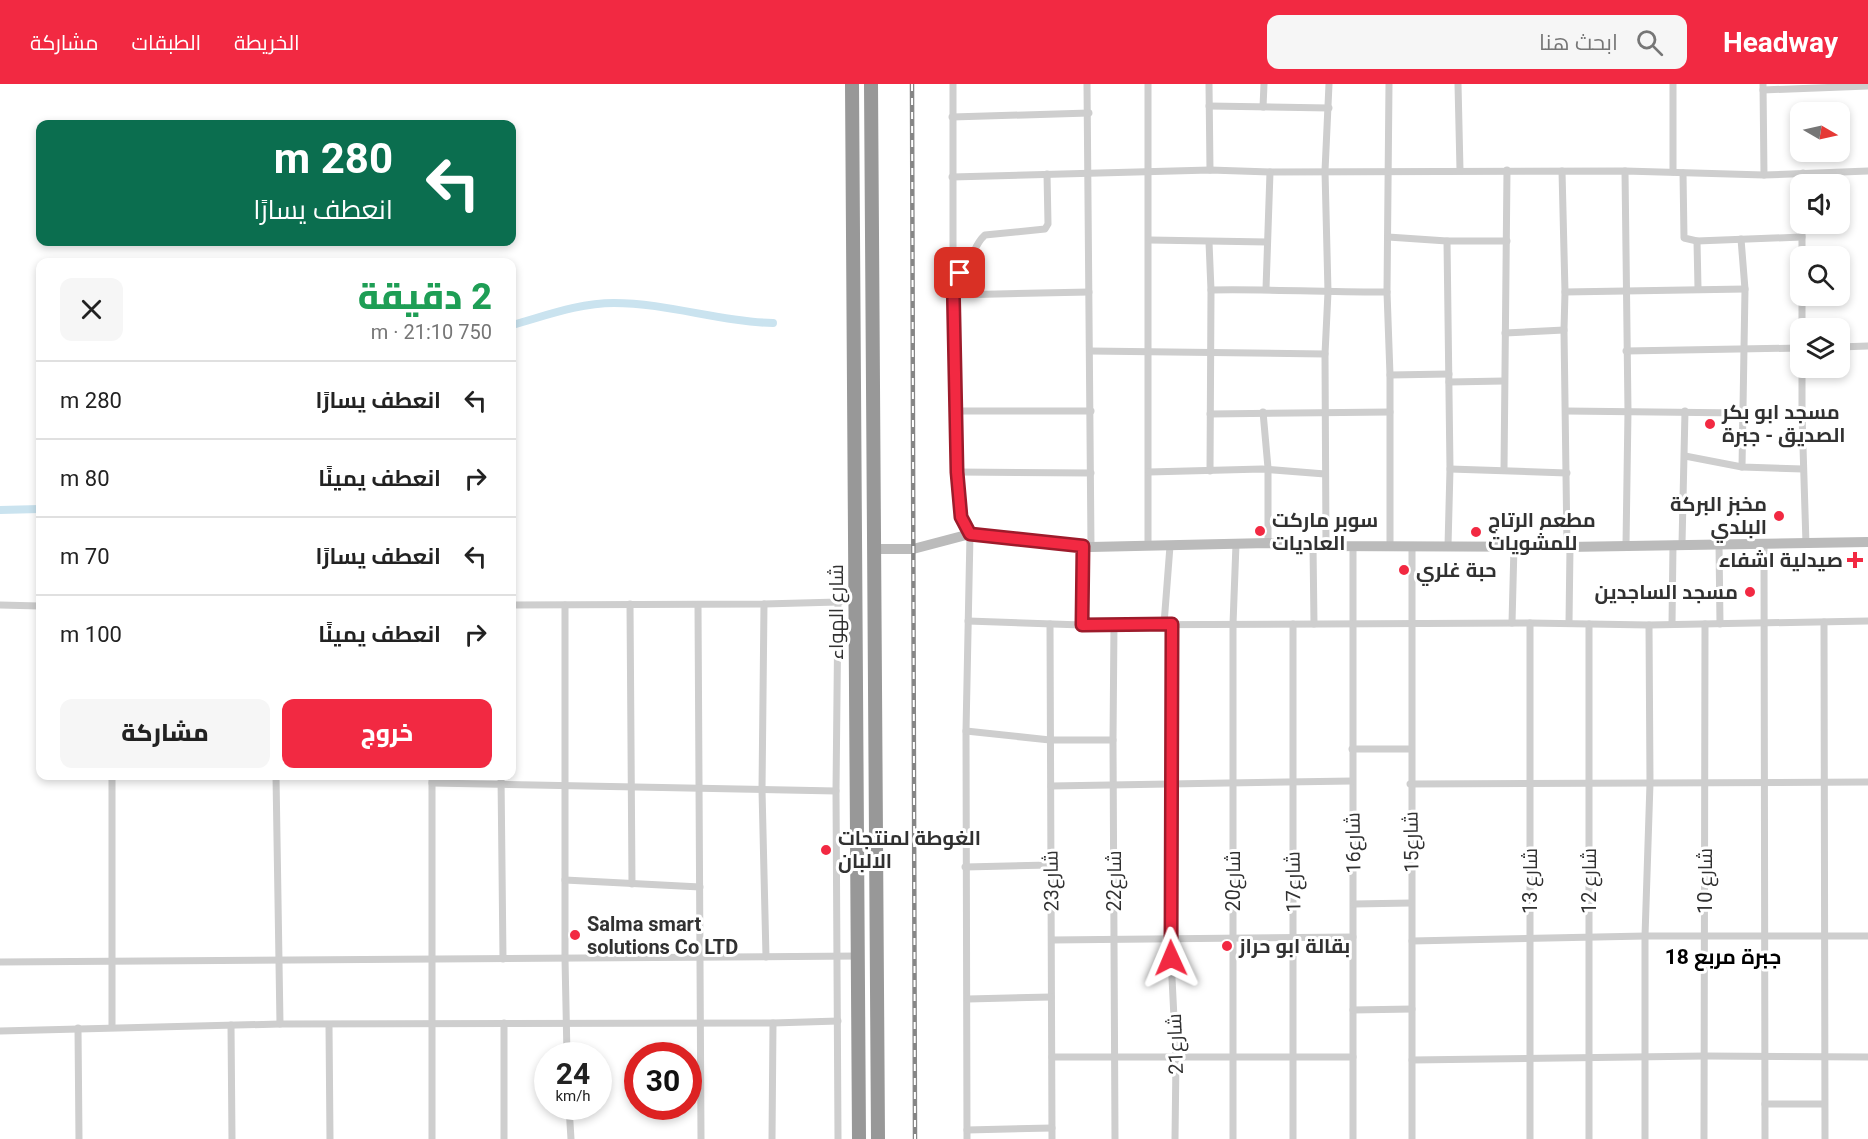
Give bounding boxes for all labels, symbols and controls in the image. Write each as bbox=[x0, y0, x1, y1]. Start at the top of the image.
search box bbox=[1267, 15, 1687, 69]
icon: search bbox=[1633, 26, 1666, 59]
text: Headway bbox=[1723, 26, 1838, 59]
text: ابحث هنا bbox=[1539, 30, 1618, 55]
text: مشاركة bbox=[30, 31, 99, 55]
text: الطبقات bbox=[132, 31, 201, 55]
text: الخريطة bbox=[234, 31, 300, 55]
north arrow bbox=[1790, 102, 1850, 162]
map controls bbox=[1790, 102, 1850, 378]
text: 280 m bbox=[274, 134, 393, 183]
icon: left bbox=[414, 144, 492, 222]
button: sound bbox=[1790, 174, 1850, 234]
text: انعطف يسارًا bbox=[253, 194, 393, 226]
button: search bbox=[1790, 246, 1850, 306]
pin bbox=[934, 247, 985, 298]
icon: arrive bbox=[943, 256, 976, 289]
text: 2 دقيقة bbox=[358, 276, 492, 318]
button: close bbox=[60, 278, 123, 341]
button: layers bbox=[1790, 318, 1850, 378]
text: 750 m · 21:10 bbox=[371, 320, 492, 344]
icon: left bbox=[459, 384, 492, 417]
text: 280 m bbox=[60, 388, 122, 413]
text: انعطف يسارًا bbox=[316, 388, 441, 413]
place label: مسجد ابو بكر الصديق - جبرة bbox=[1721, 400, 1846, 448]
marker: مسجد ابو بكر الصديق - جبرة bbox=[1703, 417, 1717, 431]
icon: right bbox=[459, 462, 492, 495]
text: 80 m bbox=[60, 466, 110, 491]
text: انعطف يمينًا bbox=[318, 466, 441, 491]
place label: مخبز البركة البلدي bbox=[1670, 492, 1767, 543]
place label: سوبر ماركت العاديات bbox=[1272, 508, 1378, 555]
place label: مطعم الرتاج للمشويات bbox=[1488, 508, 1596, 555]
marker: مخبز البركة البلدي bbox=[1772, 509, 1786, 523]
marker: سوبر ماركت العاديات bbox=[1253, 524, 1267, 538]
marker: مطعم الرتاج للمشويات bbox=[1469, 525, 1483, 539]
icon: left bbox=[459, 540, 492, 573]
text: 70 m bbox=[60, 544, 110, 569]
text: انعطف يسارًا bbox=[316, 544, 441, 569]
place label: صيدلية اشفاء bbox=[1719, 548, 1843, 572]
marker: صيدلية اشفاء bbox=[1848, 553, 1862, 567]
place label: حبة غلري bbox=[1416, 558, 1497, 586]
marker: حبة غلري bbox=[1397, 563, 1411, 577]
street label: شارع الهواء bbox=[824, 564, 850, 660]
place label: مسجد الساجدين bbox=[1595, 580, 1738, 604]
marker: مسجد الساجدين bbox=[1743, 585, 1757, 599]
icon: right bbox=[459, 618, 492, 651]
text: 100 m bbox=[60, 622, 122, 647]
text: انعطف يمينًا bbox=[318, 622, 441, 647]
button: مشاركة bbox=[60, 699, 270, 768]
button: خروج bbox=[282, 699, 492, 768]
street label: شارع15 bbox=[1398, 811, 1426, 873]
street label: شارع16 bbox=[1340, 812, 1368, 874]
place label: الغوطة لمنتجات الالبان bbox=[838, 826, 981, 873]
marker: الغوطة لمنتجات الالبان bbox=[819, 843, 833, 857]
street label: شارع 13 bbox=[1518, 848, 1544, 914]
street label: شارع 12 bbox=[1577, 848, 1603, 914]
street label: شارع 10 bbox=[1693, 848, 1719, 914]
street label: شارع23 bbox=[1038, 850, 1066, 912]
street label: شارع22 bbox=[1102, 850, 1128, 912]
street label: شارع20 bbox=[1221, 850, 1247, 912]
street label: شارع17 bbox=[1280, 851, 1308, 913]
place label: Salma smart solutions Co LTD bbox=[587, 912, 738, 959]
position arrow bbox=[1139, 926, 1203, 990]
marker: Salma smart solutions Co LTD bbox=[568, 928, 582, 942]
place label: بقالة ابو حراز bbox=[1238, 934, 1350, 958]
marker: بقالة ابو حراز bbox=[1220, 939, 1234, 953]
district label: جبرة مربع 18 bbox=[1665, 945, 1781, 971]
street label: شارع21 bbox=[1162, 1013, 1190, 1075]
speed limit sign: 30 bbox=[624, 1042, 702, 1120]
text: 24 bbox=[556, 1056, 590, 1091]
text: km/h bbox=[555, 1087, 591, 1105]

